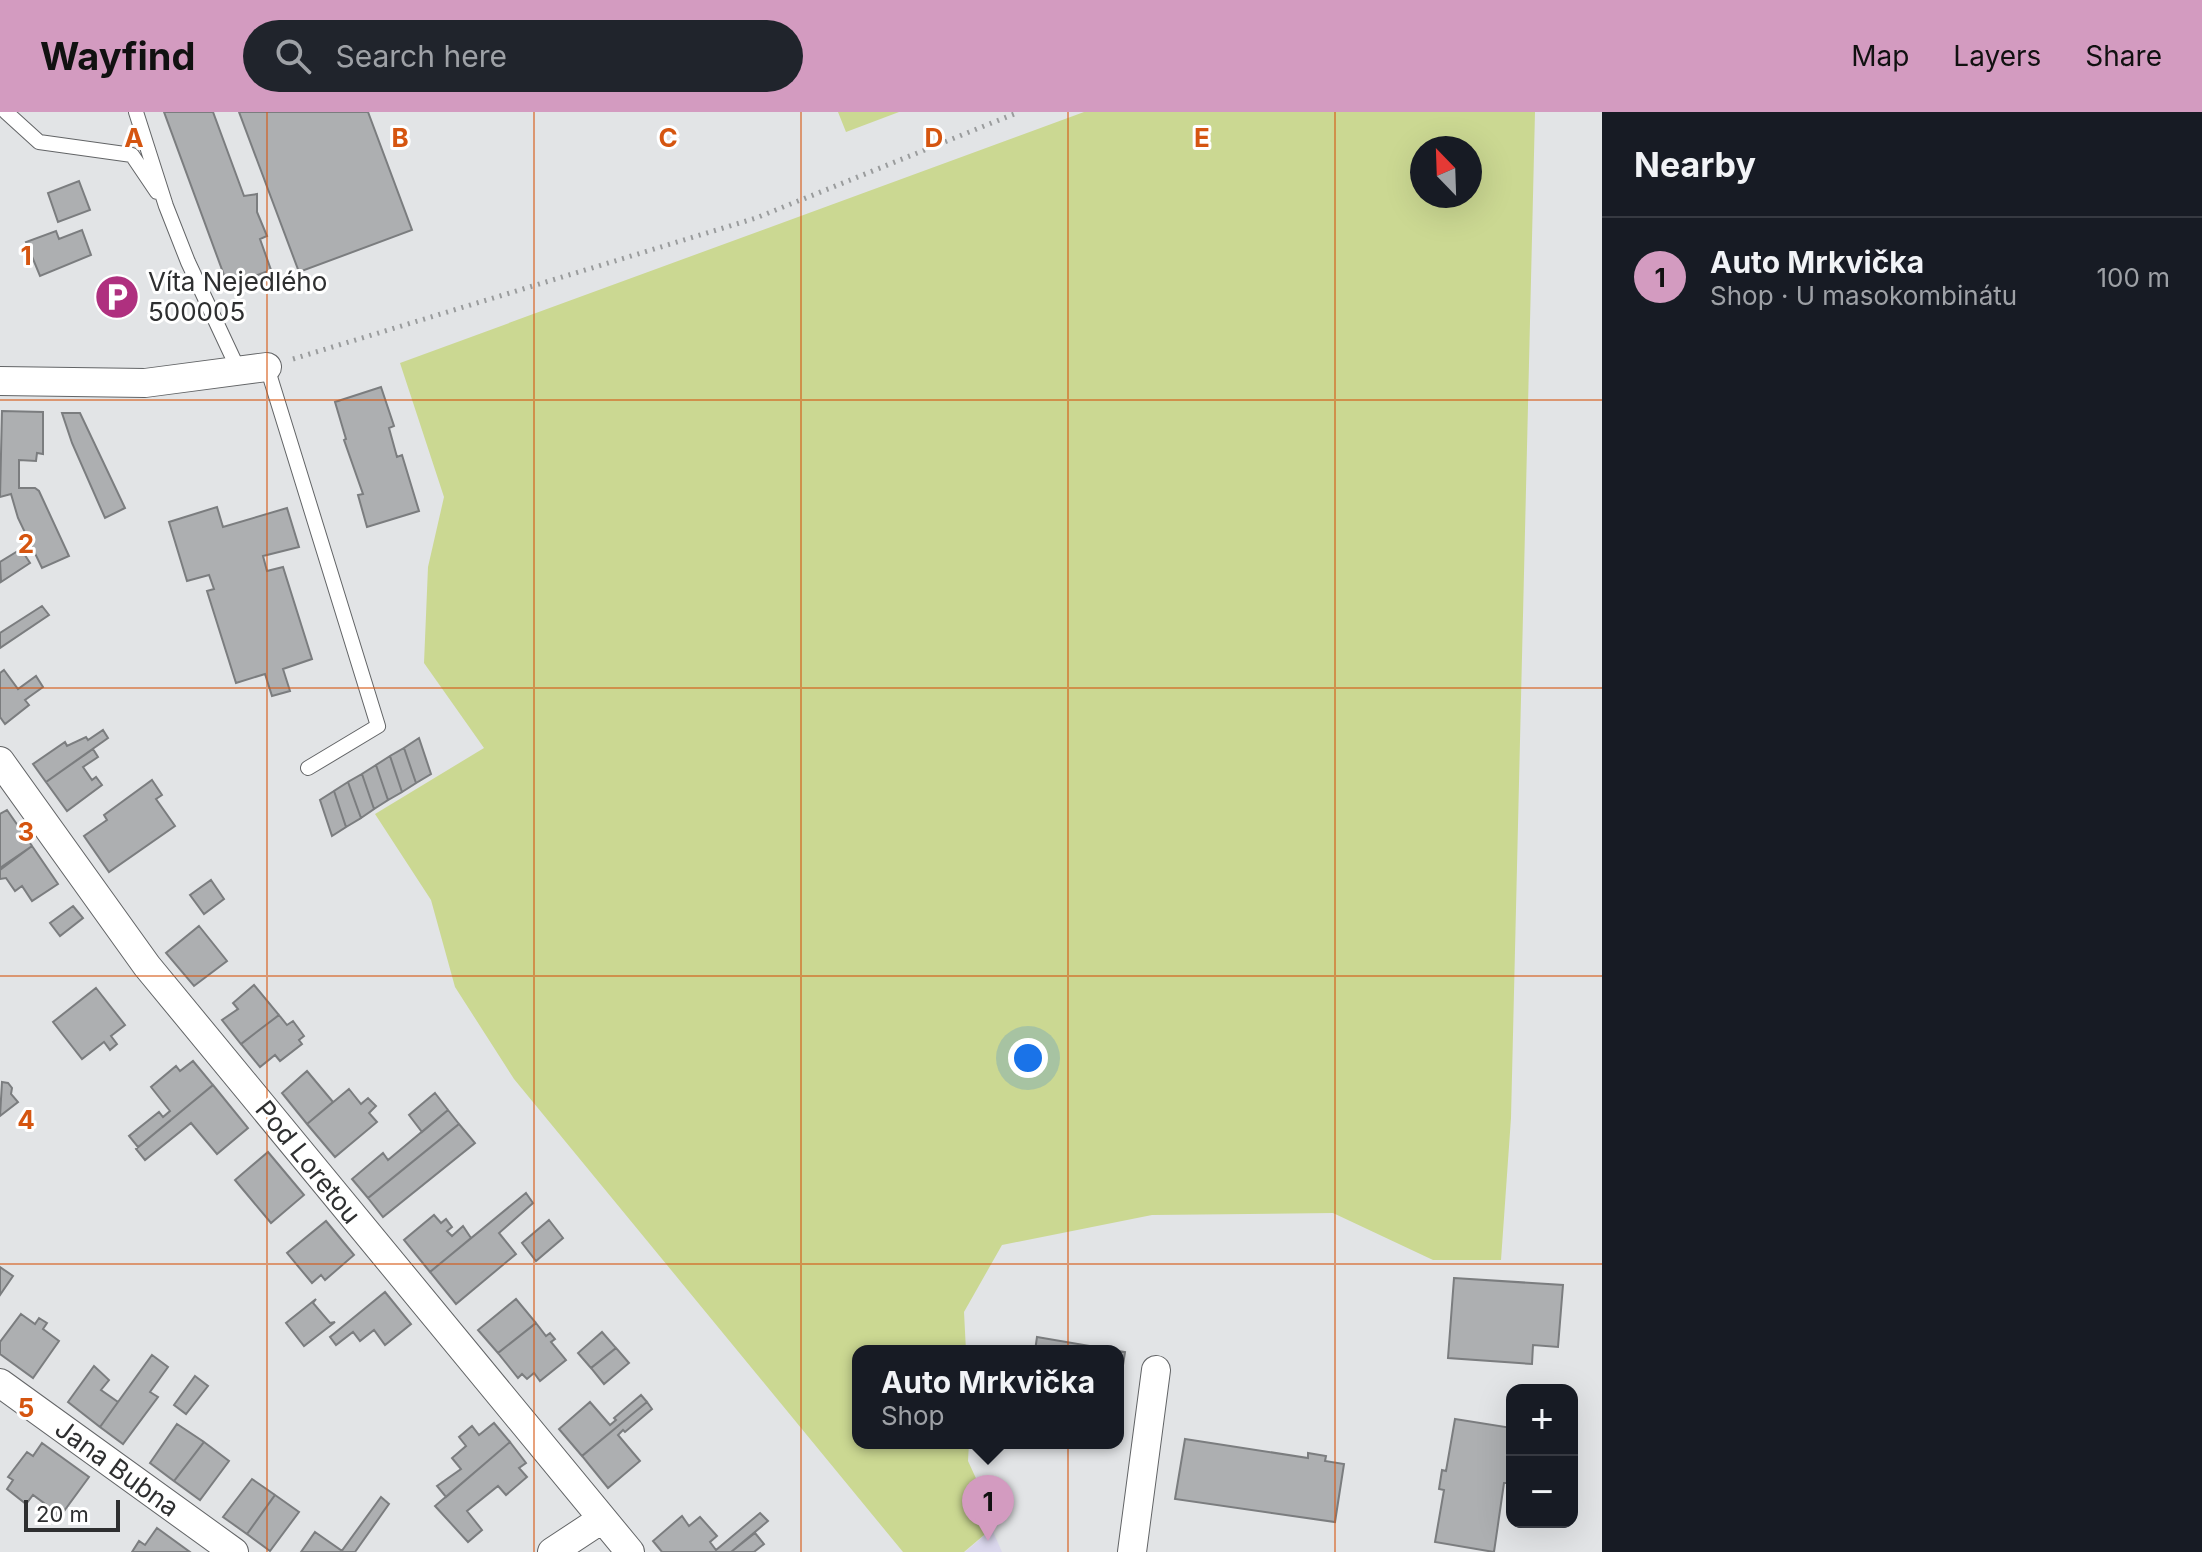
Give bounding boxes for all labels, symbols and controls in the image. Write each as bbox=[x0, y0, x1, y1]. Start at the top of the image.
search box bbox=[243, 20, 803, 92]
text: Wayfind bbox=[40, 33, 195, 79]
icon: search bbox=[271, 34, 315, 78]
text: Search here bbox=[335, 38, 507, 74]
text: Map bbox=[1851, 39, 1909, 73]
text: Layers bbox=[1953, 39, 2041, 73]
text: Share bbox=[2085, 39, 2162, 73]
text: A bbox=[124, 122, 144, 153]
text: B bbox=[391, 122, 409, 153]
text: C bbox=[658, 122, 678, 153]
text: D bbox=[925, 122, 943, 153]
text: E bbox=[1194, 122, 1210, 153]
north arrow bbox=[1410, 136, 1482, 208]
text: Nearby bbox=[1634, 144, 1756, 185]
text: 1 bbox=[20, 240, 32, 271]
text: Auto Mrkvička bbox=[1710, 244, 1924, 280]
text: 1 bbox=[1654, 262, 1666, 293]
text: 100 m bbox=[2097, 262, 2170, 293]
place label: Víta Nejedlého 500005 bbox=[148, 266, 327, 327]
parking icon: Víta Nejedlého 500005 bbox=[93, 273, 141, 321]
text: Shop · U masokombinátu bbox=[1710, 280, 2017, 311]
text: 2 bbox=[18, 528, 34, 559]
text: 3 bbox=[18, 816, 34, 847]
your location bbox=[1008, 1038, 1048, 1078]
street label: Pod Loretou bbox=[249, 1094, 367, 1229]
text: 4 bbox=[17, 1104, 35, 1135]
popup bbox=[852, 1345, 1124, 1449]
text: Auto Mrkvička bbox=[881, 1364, 1095, 1400]
map controls bbox=[1506, 1384, 1578, 1528]
button: + bbox=[1506, 1384, 1578, 1456]
text: 5 bbox=[18, 1392, 34, 1423]
text: Shop bbox=[881, 1400, 945, 1431]
street label: Jana Bubna bbox=[50, 1412, 185, 1523]
button: − bbox=[1506, 1456, 1578, 1528]
pin: 1 bbox=[962, 1475, 1014, 1541]
scale bar bbox=[24, 1496, 120, 1532]
text: 20 m bbox=[36, 1501, 89, 1527]

